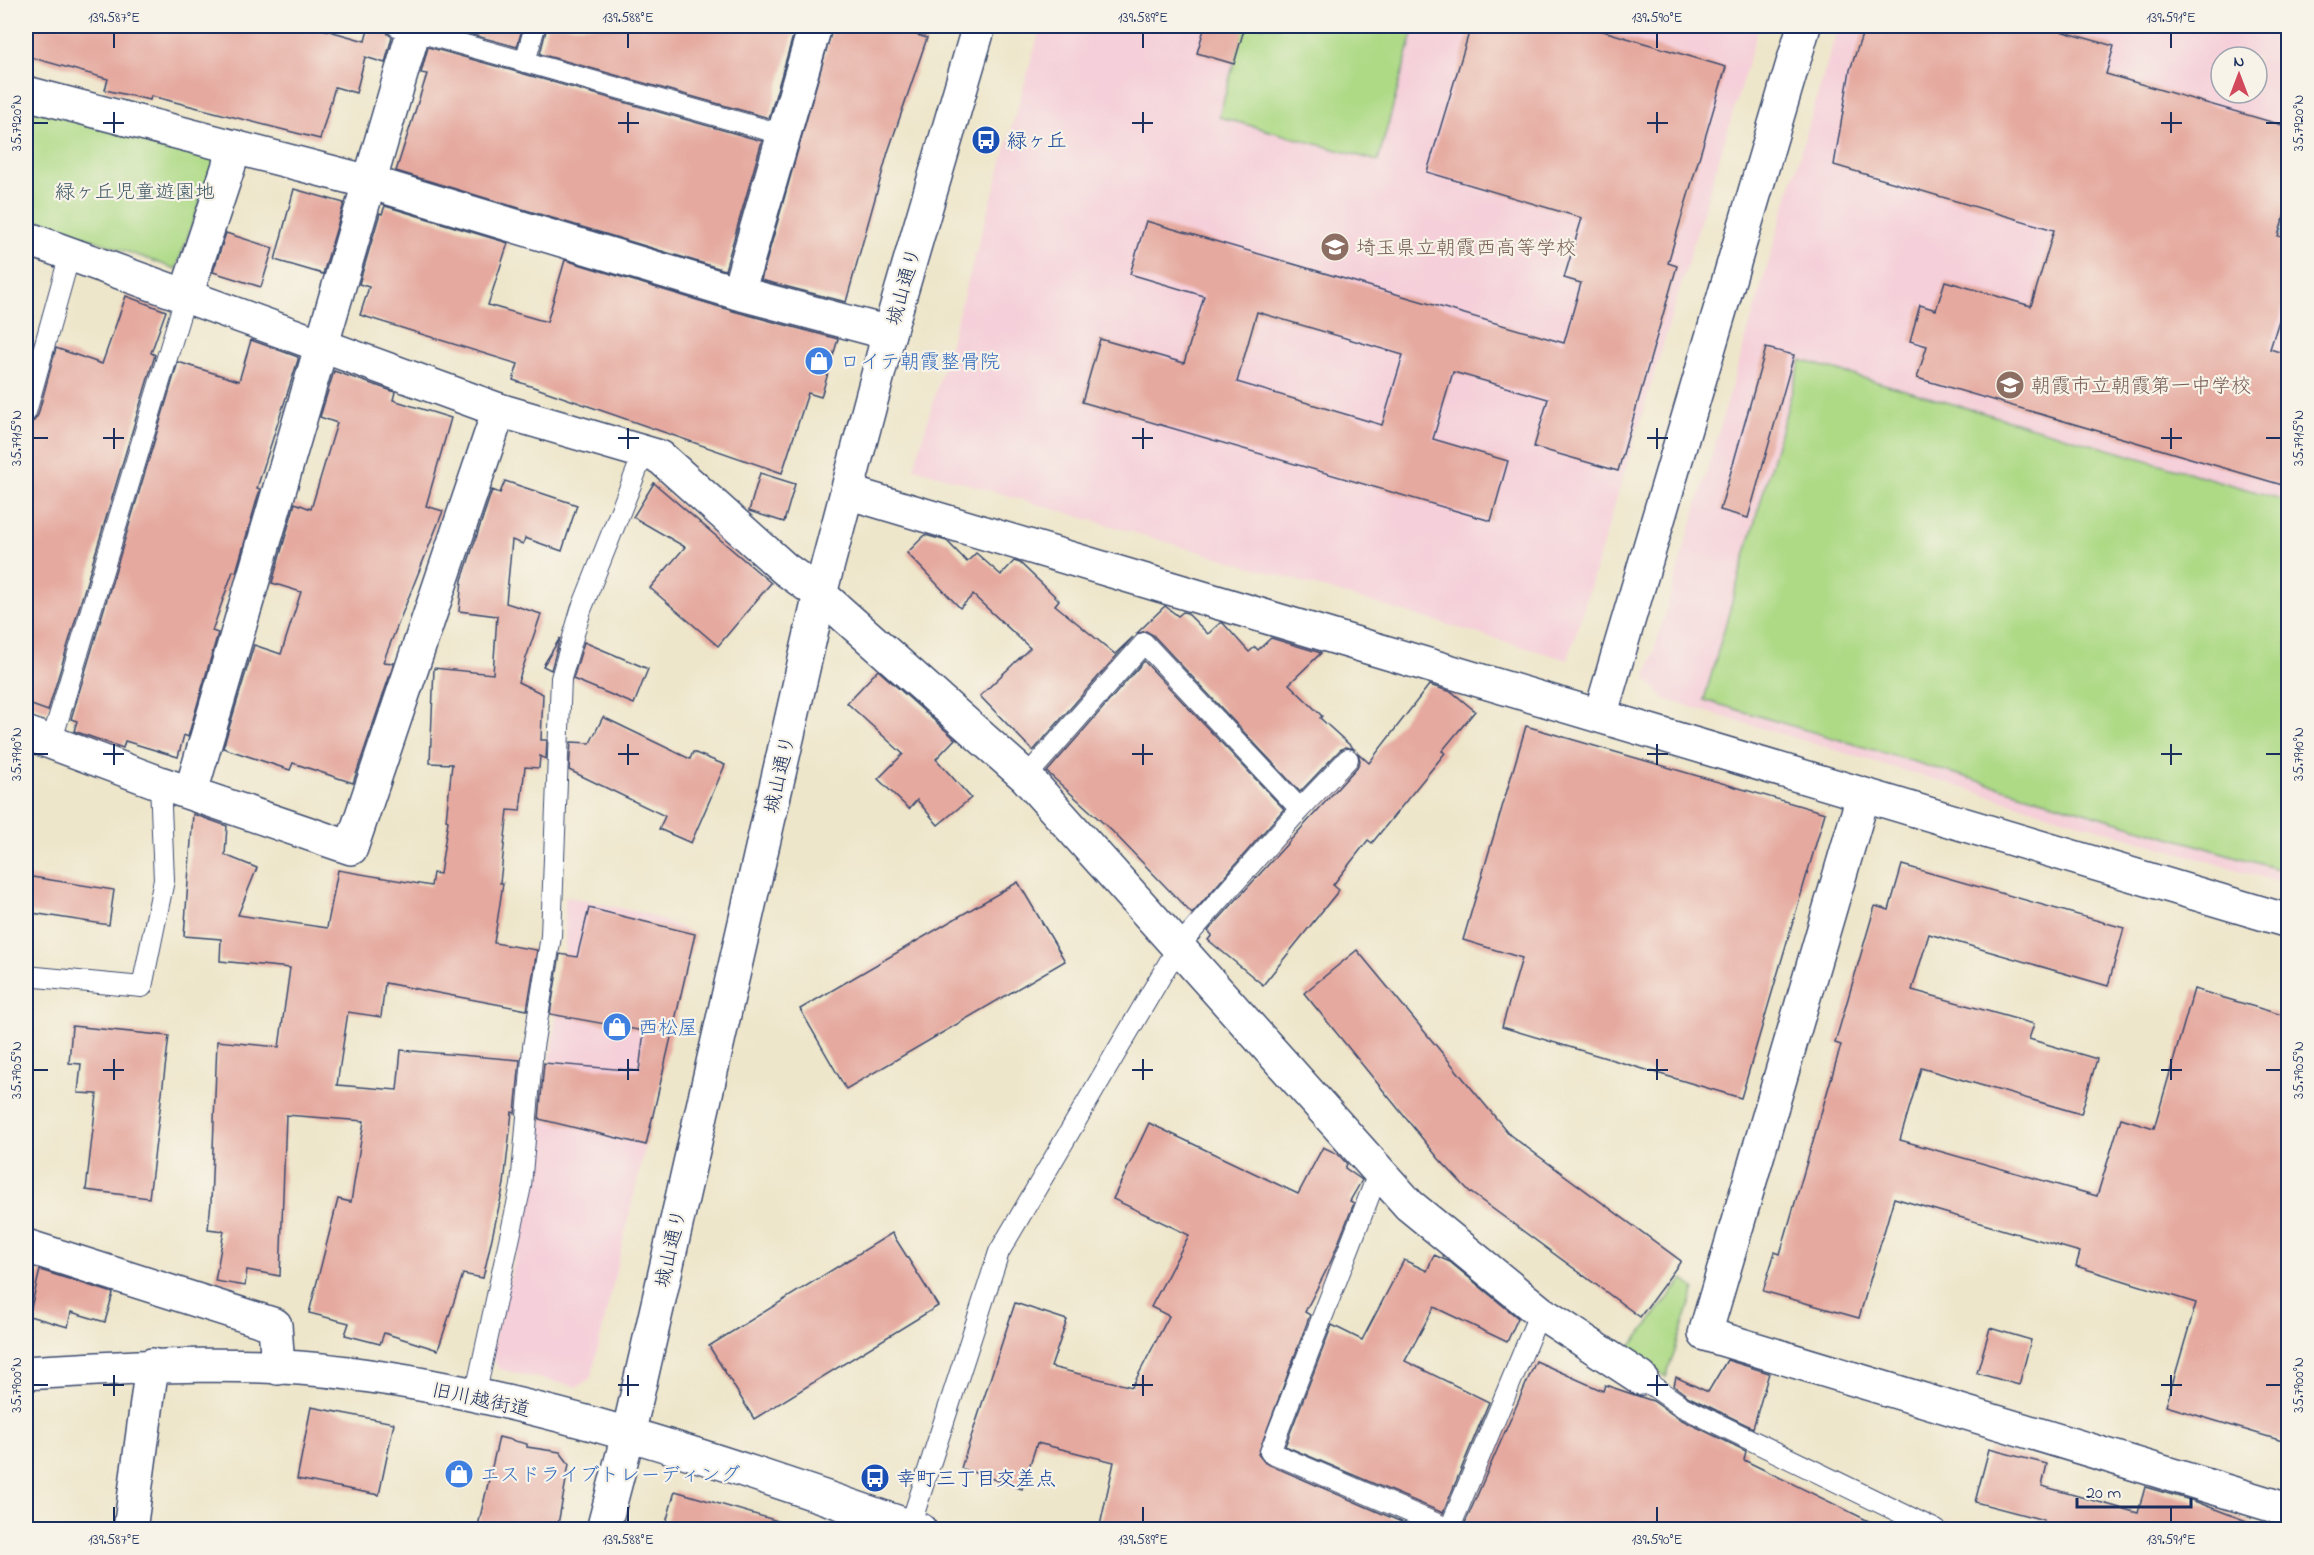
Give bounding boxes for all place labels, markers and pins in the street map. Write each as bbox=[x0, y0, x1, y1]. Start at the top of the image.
bus stop icon: 緑ヶ丘 bbox=[970, 124, 1002, 156]
place label: 緑ヶ丘 bbox=[1007, 128, 1067, 157]
school or university icon: 埼玉県立朝霞西高等学校 bbox=[1319, 231, 1351, 263]
place label: 埼玉県立朝霞西高等学校 bbox=[1356, 235, 1576, 264]
shop icon: ロイテ朝霞整骨院 bbox=[803, 345, 835, 377]
place label: ロイテ朝霞整骨院 bbox=[840, 349, 1000, 378]
school or university icon: 朝霞市立朝霞第一中学校 bbox=[1994, 369, 2026, 401]
place label: 朝霞市立朝霞第一中学校 bbox=[2031, 373, 2251, 402]
shop icon: 西松屋 bbox=[601, 1011, 633, 1043]
place label: 西松屋 bbox=[638, 1015, 698, 1044]
shop icon: エスドライブトレーディング bbox=[443, 1458, 475, 1490]
place label: エスドライブトレーディング bbox=[480, 1462, 740, 1491]
bus stop icon: 幸町三丁目交差点 bbox=[859, 1462, 891, 1494]
place label: 幸町三丁目交差点 bbox=[896, 1466, 1056, 1495]

